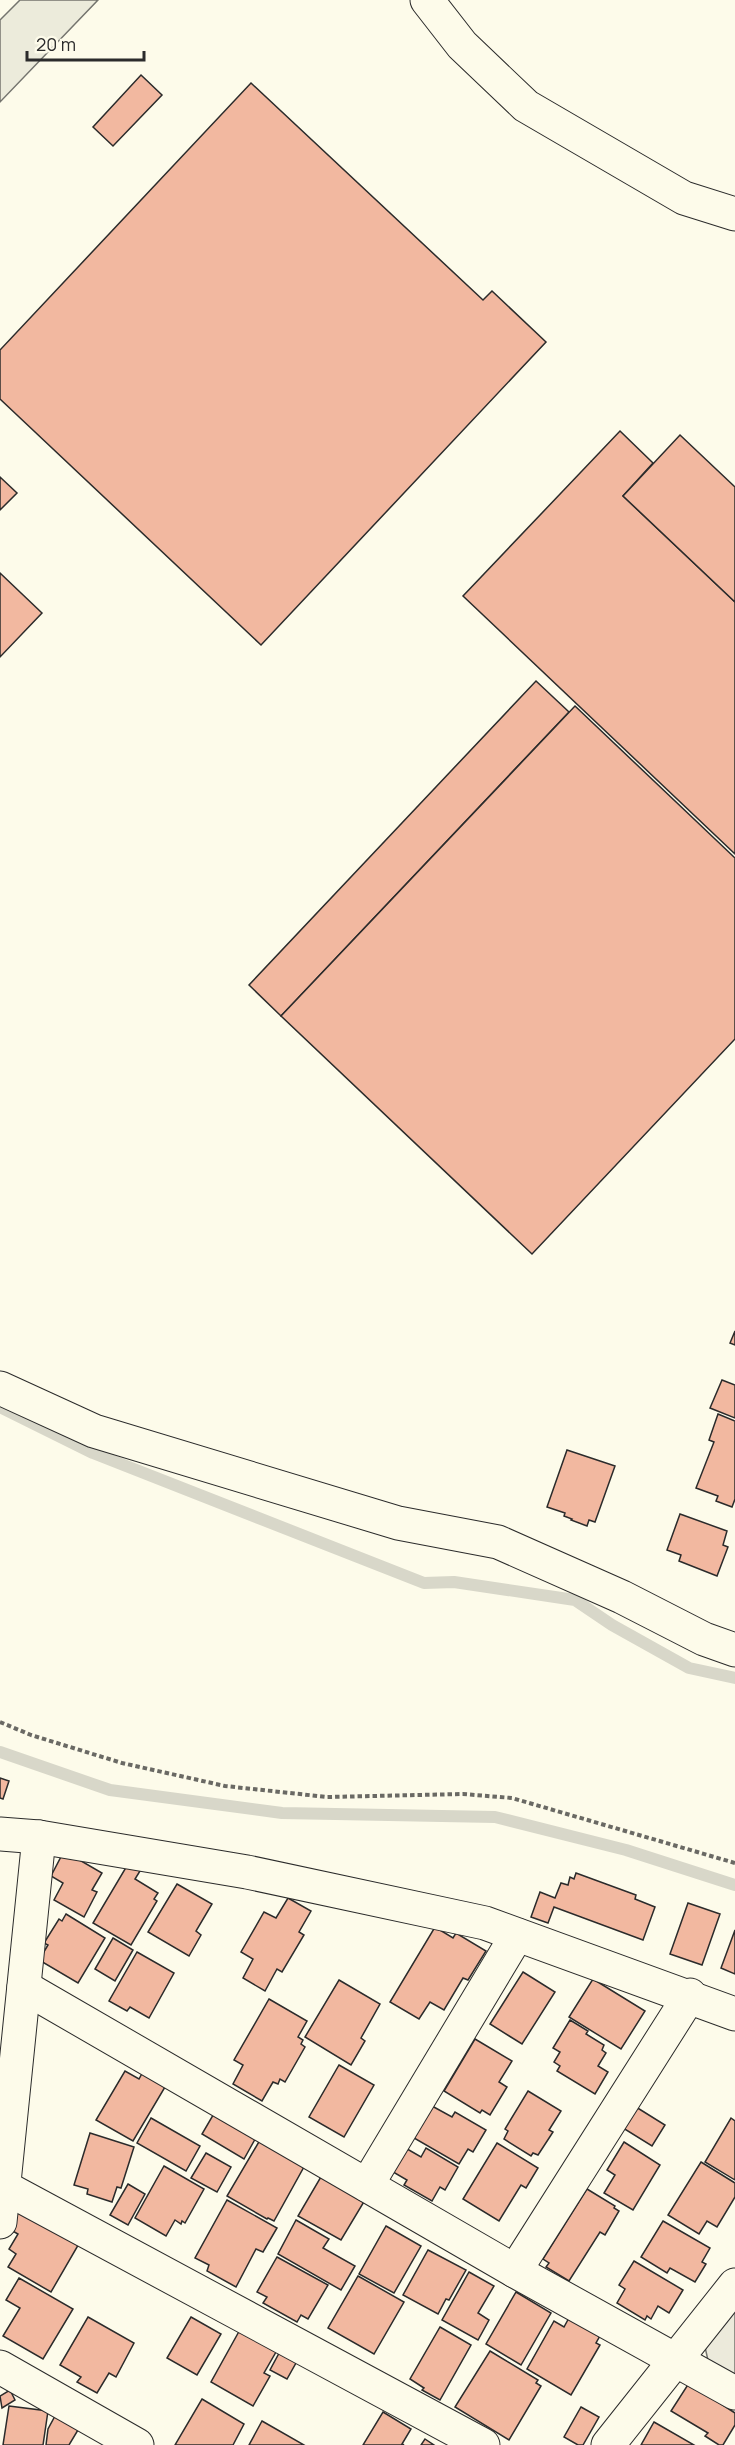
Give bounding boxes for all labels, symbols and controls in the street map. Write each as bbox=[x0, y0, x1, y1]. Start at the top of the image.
scale bar bbox=[27, 24, 144, 62]
text: 20 m bbox=[36, 32, 76, 56]

